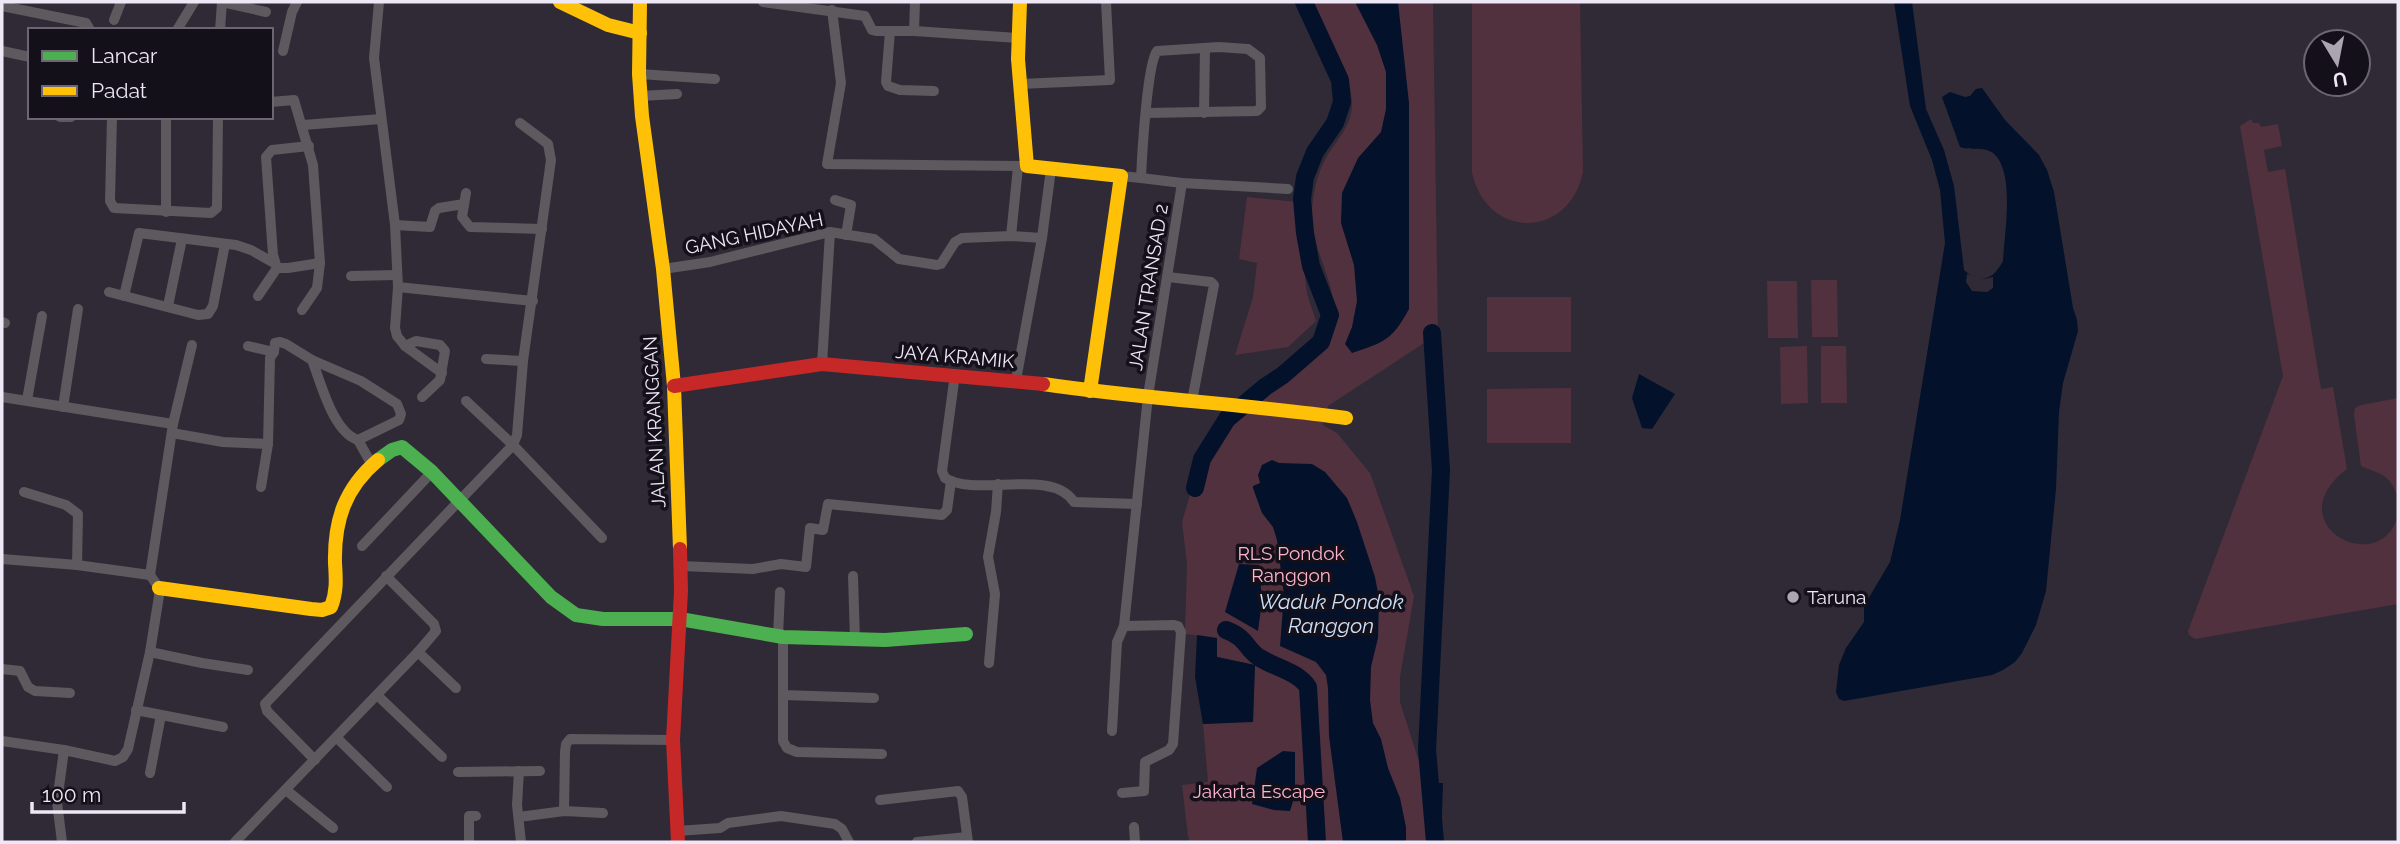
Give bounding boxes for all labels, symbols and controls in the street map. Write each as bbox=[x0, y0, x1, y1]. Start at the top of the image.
legend bbox=[28, 28, 273, 119]
north arrow bbox=[2302, 28, 2372, 98]
text: Lancar bbox=[91, 43, 158, 68]
text: U bbox=[2331, 68, 2349, 92]
text: Padat bbox=[91, 78, 147, 103]
street label: JALAN TRANSAD 2 bbox=[1124, 202, 1172, 372]
street label: GANG HIDAYAH bbox=[683, 208, 825, 258]
street label: JALAN KRANGGAN bbox=[639, 336, 669, 508]
street label: JAYA KRAMIK bbox=[895, 340, 1016, 372]
park label: RLS Pondok Ranggon bbox=[1237, 542, 1345, 586]
place label: Taruna bbox=[1807, 586, 1866, 608]
water label: Waduk Pondok Ranggon bbox=[1258, 589, 1404, 638]
marker: Taruna bbox=[1785, 589, 1801, 605]
scale bar bbox=[32, 770, 184, 814]
park label: Jakarta Escape bbox=[1193, 780, 1325, 802]
text: 100 m bbox=[42, 782, 101, 807]

